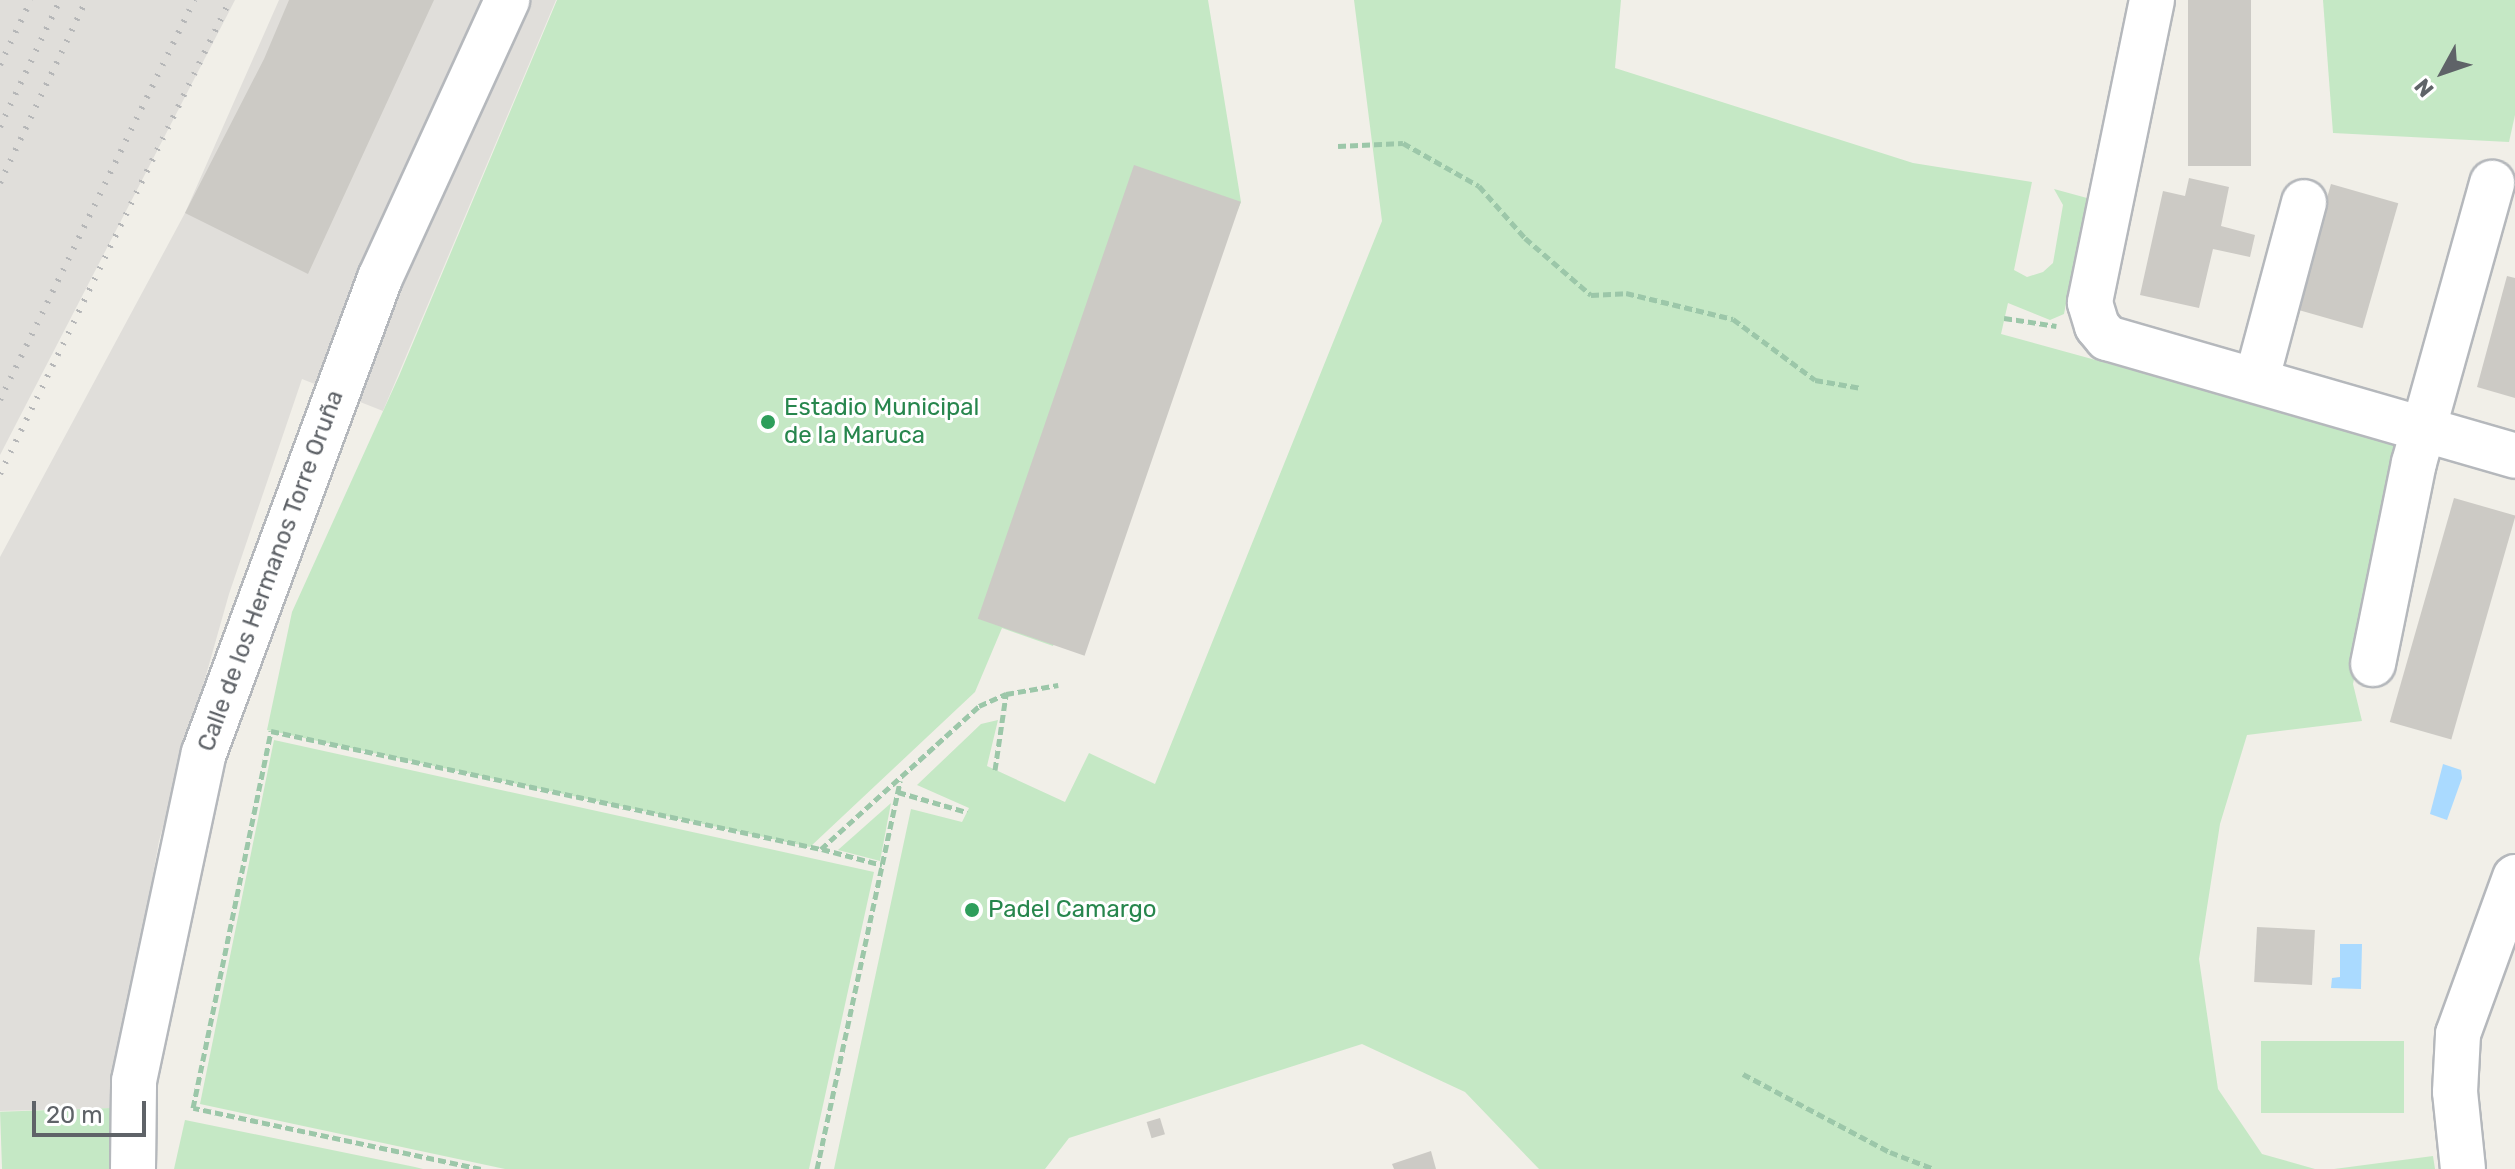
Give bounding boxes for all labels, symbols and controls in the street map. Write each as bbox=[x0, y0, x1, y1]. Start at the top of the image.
north arrow bbox=[2403, 32, 2483, 112]
text: N bbox=[2409, 73, 2440, 102]
street label: Calle de los Hermanos Torre Oruña bbox=[192, 386, 350, 756]
place label: Estadio Municipal de la Maruca bbox=[784, 394, 979, 450]
marker: Estadio Municipal de la Maruca bbox=[759, 413, 777, 431]
place label: Padel Camargo bbox=[988, 896, 1157, 924]
marker: Padel Camargo bbox=[963, 901, 981, 919]
scale bar bbox=[36, 1085, 150, 1135]
text: 20 m bbox=[46, 1101, 103, 1129]

